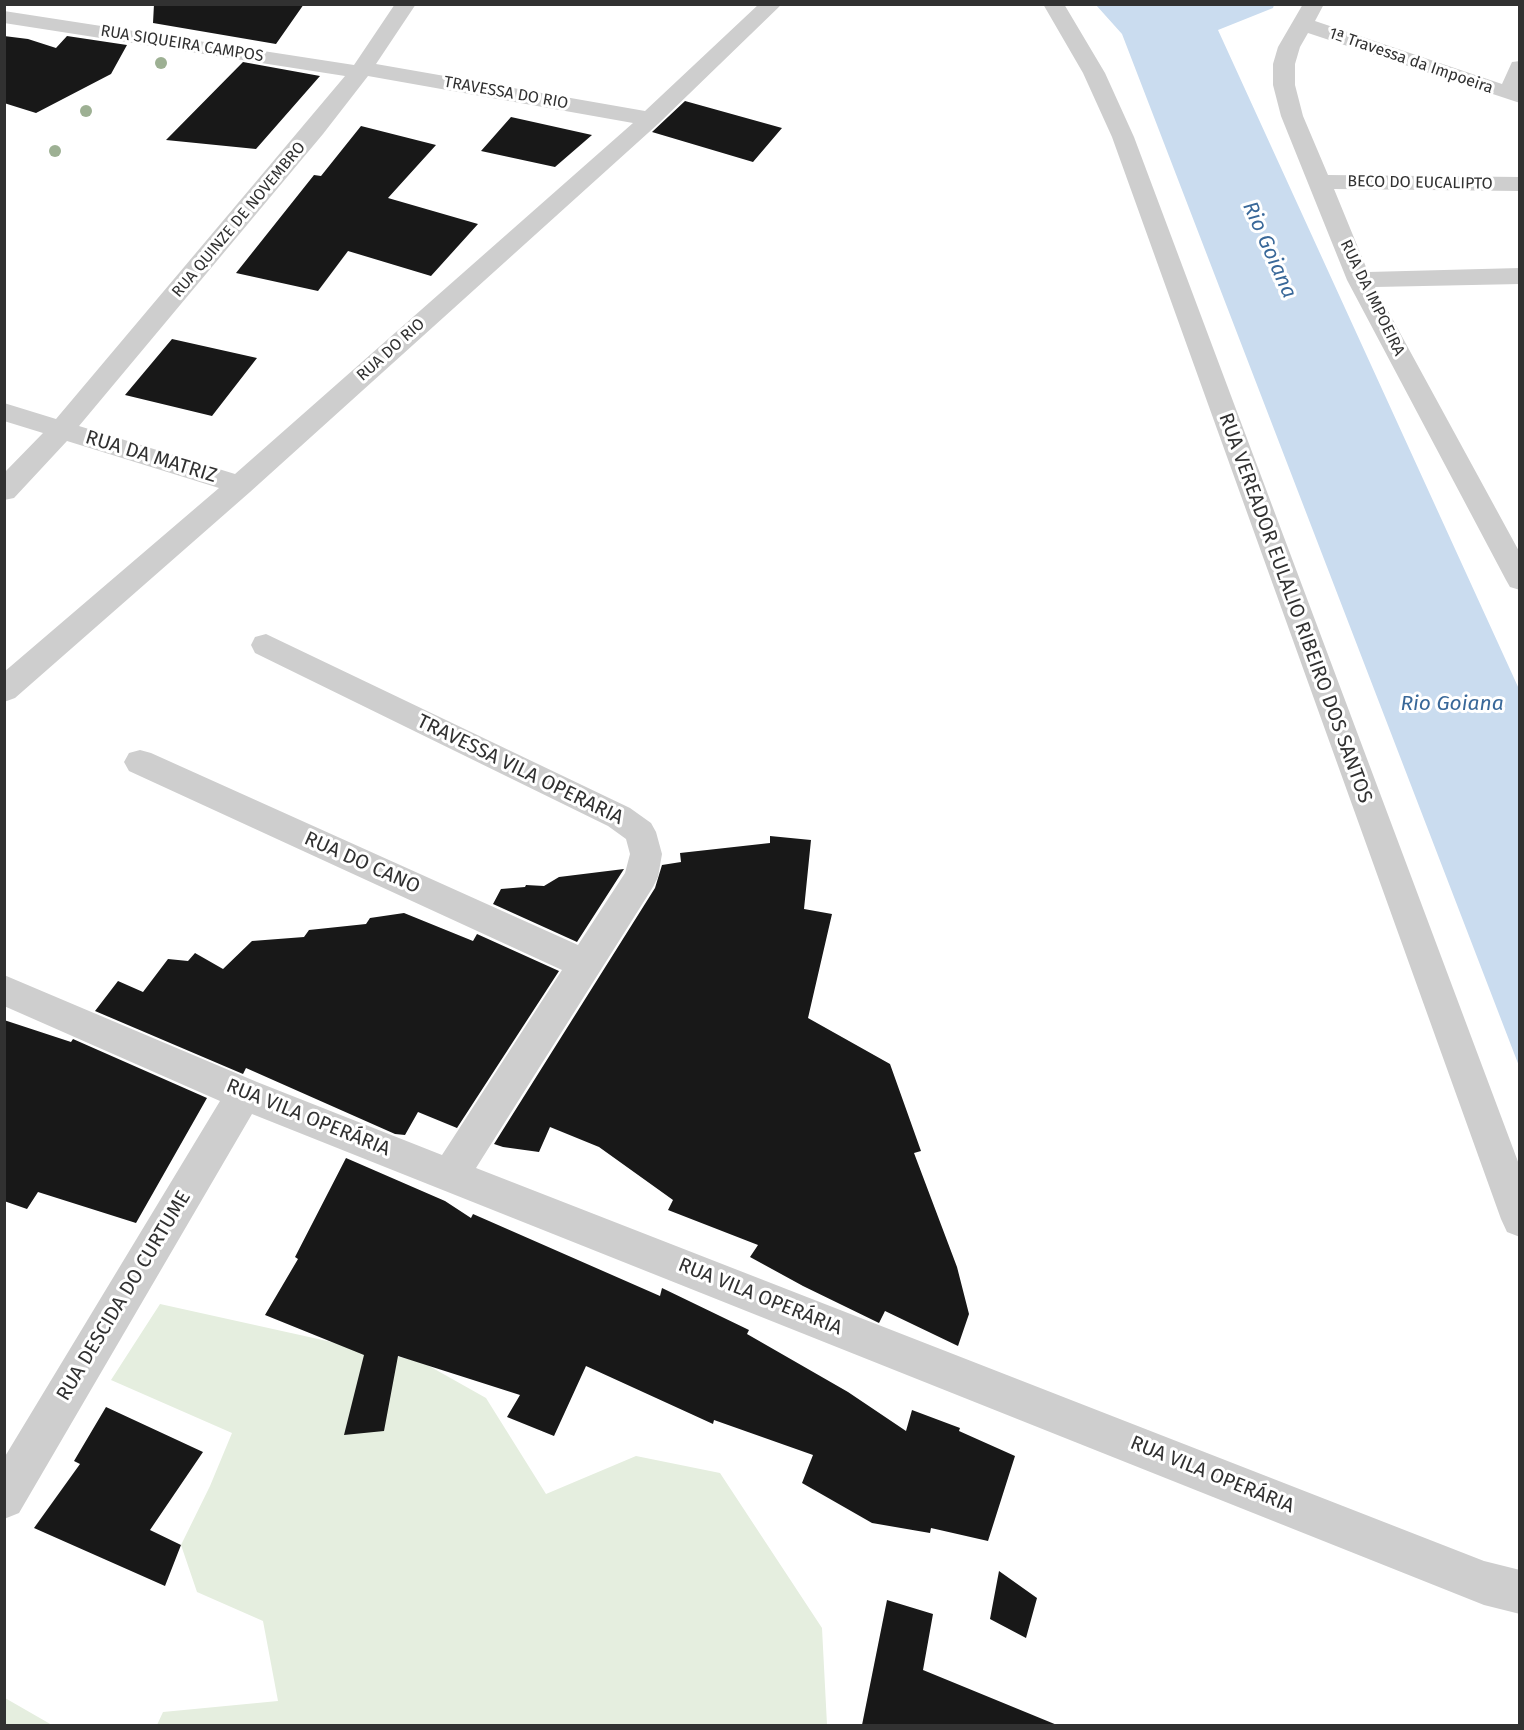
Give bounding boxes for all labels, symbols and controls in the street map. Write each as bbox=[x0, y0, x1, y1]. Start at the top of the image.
street label: RUA SIQUEIRA CAMPOS bbox=[99, 22, 265, 66]
street label: 1ª Travessa da Impoeira bbox=[1326, 24, 1496, 98]
street label: TRAVESSA DO RIO bbox=[442, 73, 570, 113]
street label: RUA QUINZE DE NOVEMBRO bbox=[168, 138, 310, 302]
street label: BECO DO EUCALIPTO bbox=[1347, 172, 1493, 194]
water label: Rio Goiana bbox=[1236, 198, 1302, 302]
street label: RUA DA IMPOEIRA bbox=[1336, 237, 1408, 359]
street label: RUA DO RIO bbox=[353, 315, 429, 385]
street label: RUA VEREADOR EULALIO RIBEIRO DOS SANTOS bbox=[1213, 410, 1377, 806]
street label: RUA DA MATRIZ bbox=[82, 426, 220, 488]
water label: Rio Goiana bbox=[1400, 691, 1504, 717]
street label: TRAVESSA VILA OPERARIA bbox=[413, 710, 627, 830]
street label: RUA DO CANO bbox=[301, 827, 423, 899]
street label: RUA VILA OPERÁRIA bbox=[223, 1074, 393, 1162]
street label: RUA DESCIDA DO CURTUME bbox=[52, 1187, 196, 1405]
street label: RUA VILA OPERÁRIA bbox=[675, 1253, 845, 1341]
street label: RUA VILA OPERÁRIA bbox=[1127, 1431, 1297, 1519]

